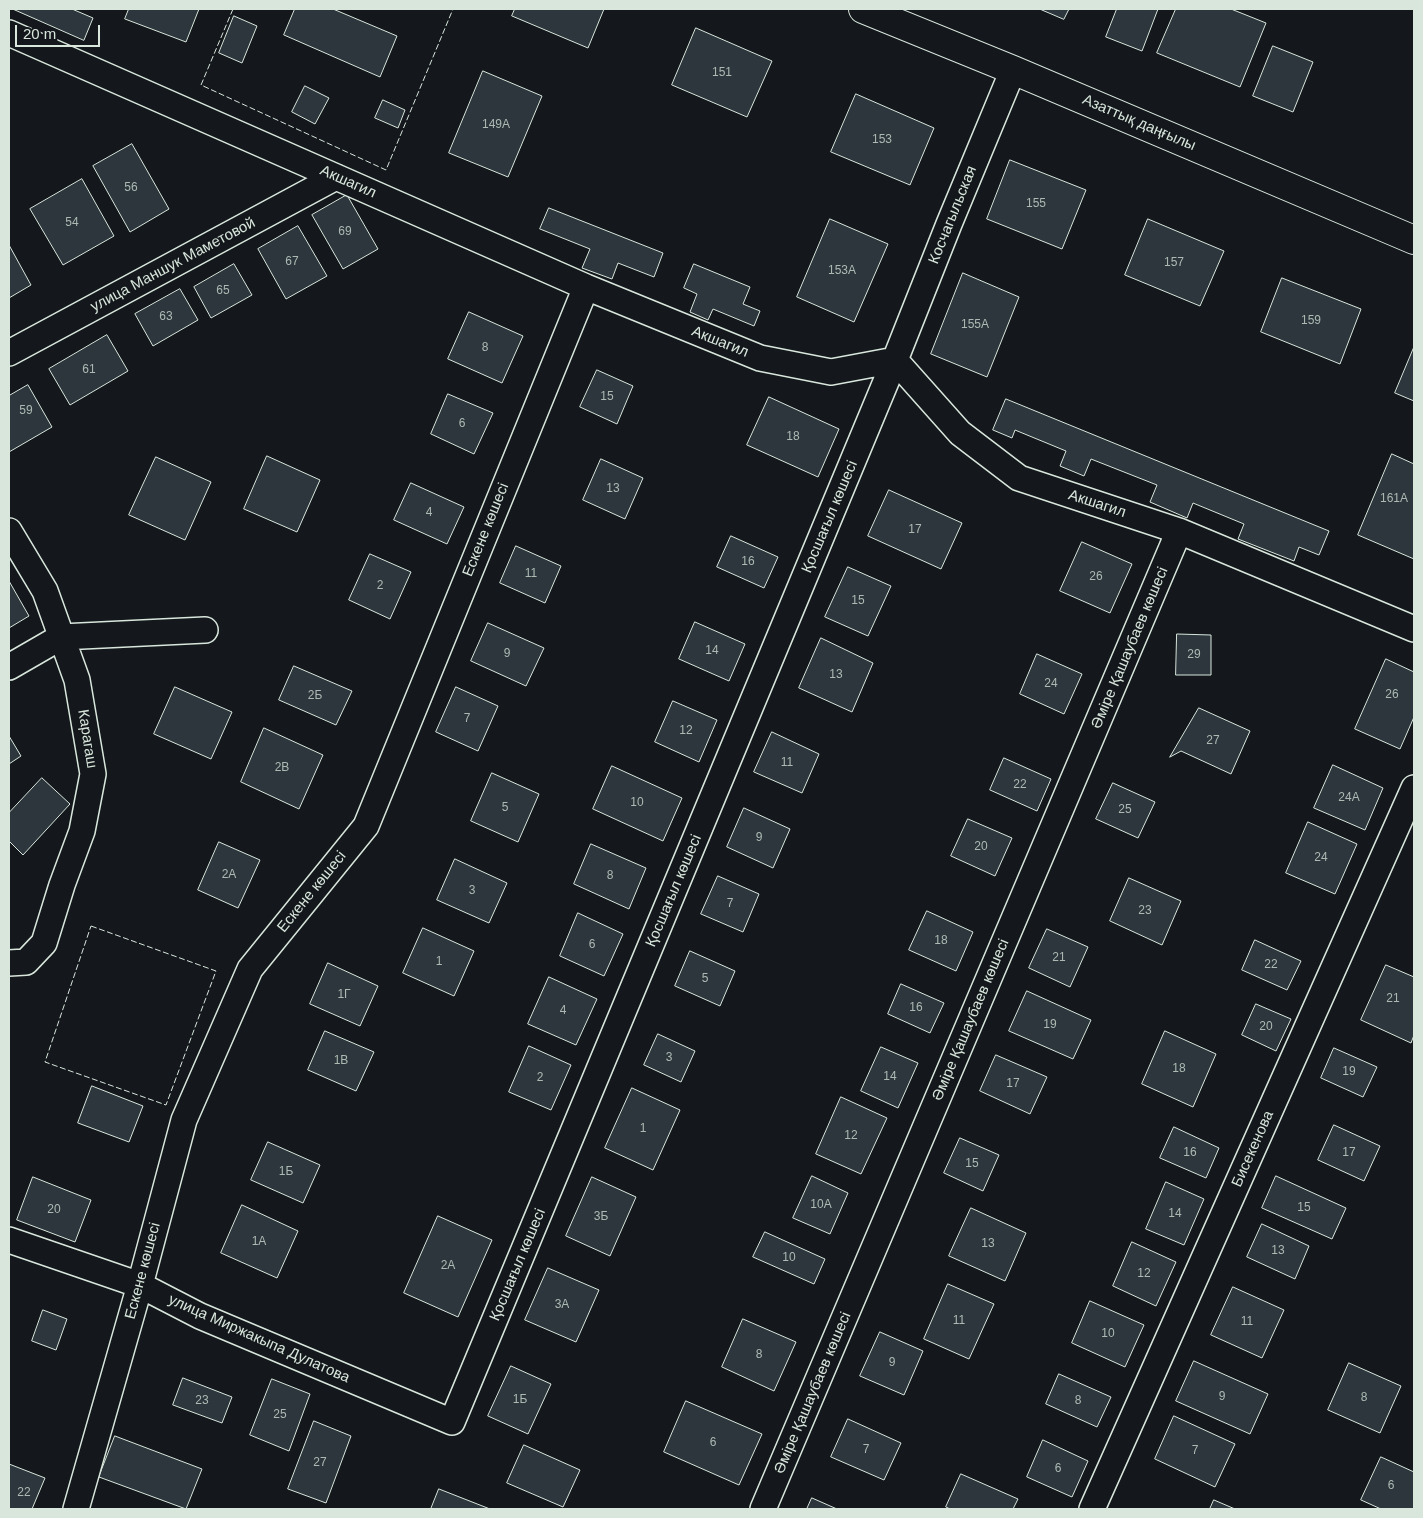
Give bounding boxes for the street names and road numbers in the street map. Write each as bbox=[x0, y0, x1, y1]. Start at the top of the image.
street label: Азаттық даңғылы bbox=[1080, 91, 1198, 155]
street label: Акшагил bbox=[317, 162, 379, 202]
street label: Косчагыльская bbox=[925, 163, 981, 267]
street label: улица Маншук Маметовой bbox=[88, 214, 258, 316]
street label: Акшагил bbox=[689, 323, 751, 361]
street label: Қосшағыл көшесі bbox=[798, 458, 862, 576]
street label: Ескене көшесі bbox=[459, 481, 513, 579]
street label: Акшагил bbox=[1066, 486, 1128, 522]
street label: Әміре Қашаубаев көшесі bbox=[1088, 564, 1172, 732]
street label: Карагаш bbox=[73, 708, 101, 770]
street label: Қосшағыл көшесі bbox=[642, 832, 706, 950]
street label: Ескене көшесі bbox=[274, 848, 350, 936]
street label: Әміре Қашаубаев көшесі bbox=[929, 936, 1013, 1104]
street label: Бисекенова bbox=[1228, 1108, 1278, 1190]
street label: Қосшағыл көшесі bbox=[486, 1206, 550, 1324]
street label: Ескене көшесі bbox=[121, 1221, 165, 1321]
street label: улица Миржакыпа Дулатова bbox=[166, 1291, 352, 1387]
street label: Әміре Қашаубаев көшесі bbox=[771, 1309, 855, 1477]

